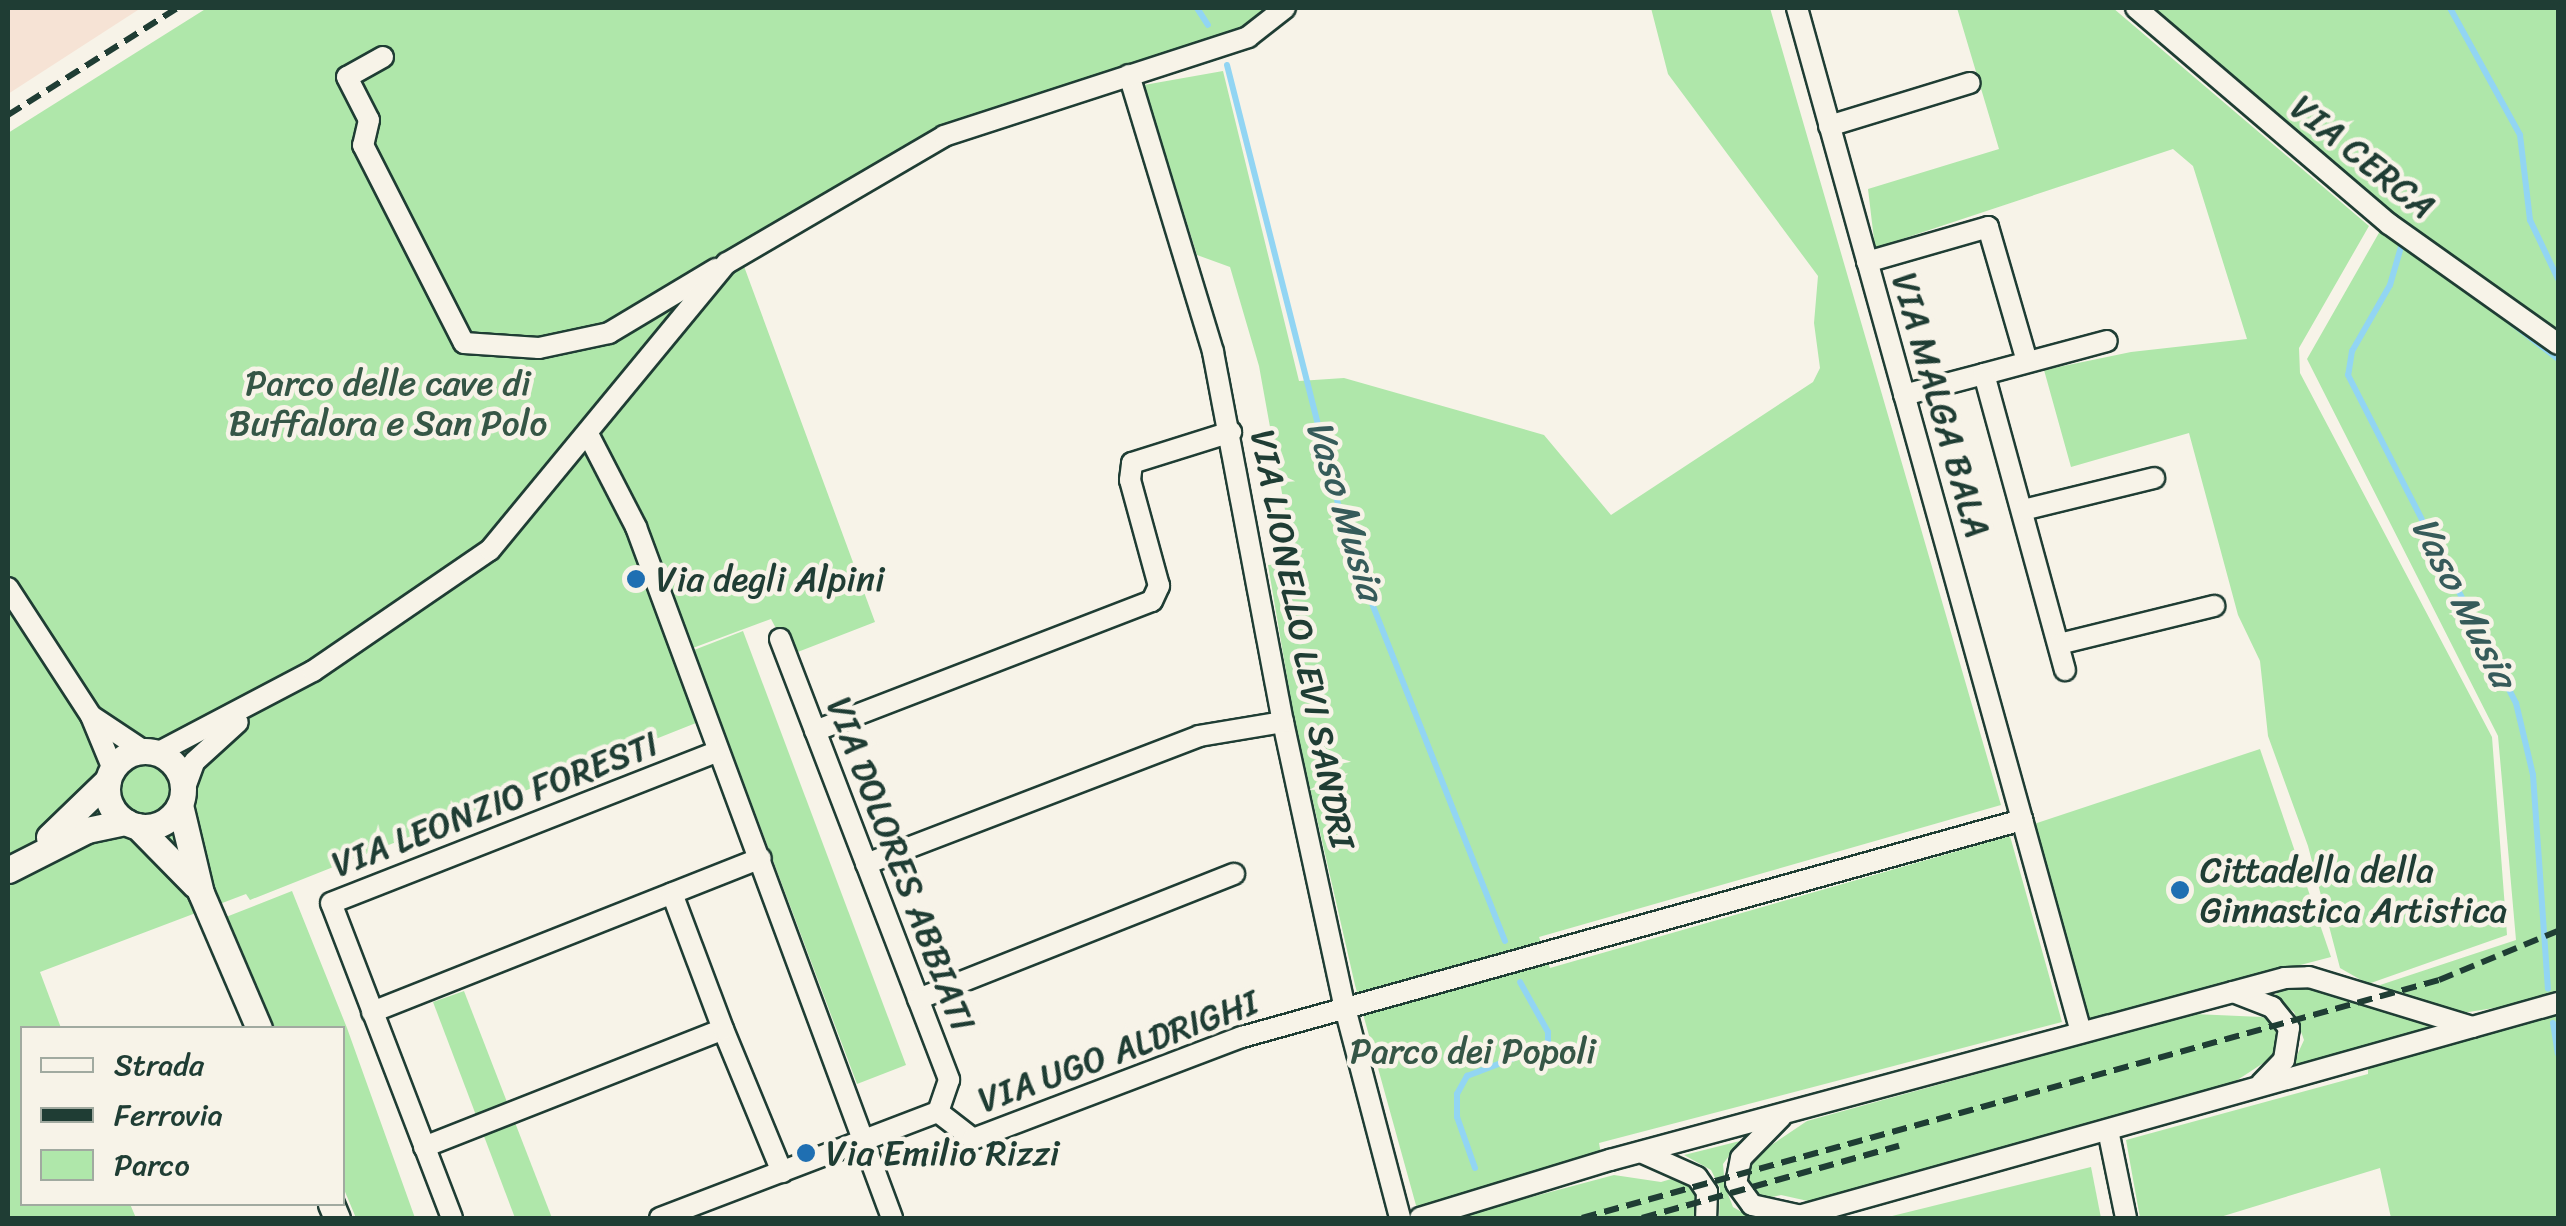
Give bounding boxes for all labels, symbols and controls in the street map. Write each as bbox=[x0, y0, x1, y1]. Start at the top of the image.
street label: VIA CERCA bbox=[2283, 86, 2443, 228]
street label: VIA MALGA BALA bbox=[1883, 269, 1999, 541]
park label: Parco delle cave di Buffalora e San Polo bbox=[228, 362, 548, 444]
water label: Vaso Musia bbox=[1296, 415, 1394, 605]
street label: VIA LIONELLO LEVI SANDRI bbox=[1242, 426, 1364, 852]
water label: Vaso Musia bbox=[2402, 510, 2526, 694]
place label: Via degli Alpini bbox=[656, 558, 886, 600]
marker: Via degli Alpini bbox=[625, 568, 647, 590]
street label: VIA DOLORES ABBIATI bbox=[818, 692, 984, 1036]
street label: VIA LEONZIO FORESTI bbox=[327, 723, 663, 885]
place label: Cittadella della Ginnastica Artistica bbox=[2200, 849, 2507, 931]
marker: Cittadella della Ginnastica Artistica bbox=[2169, 879, 2191, 901]
street label: VIA UGO ALDRIGHI bbox=[973, 981, 1263, 1121]
legend bbox=[20, 1026, 345, 1206]
park label: Parco dei Popoli bbox=[1349, 1030, 1597, 1072]
text: Strada bbox=[114, 1038, 204, 1092]
text: Ferrovia bbox=[114, 1088, 223, 1142]
place label: Via Emilio Rizzi bbox=[826, 1132, 1059, 1174]
text: Parco bbox=[114, 1138, 190, 1192]
marker: Via Emilio Rizzi bbox=[795, 1142, 817, 1164]

